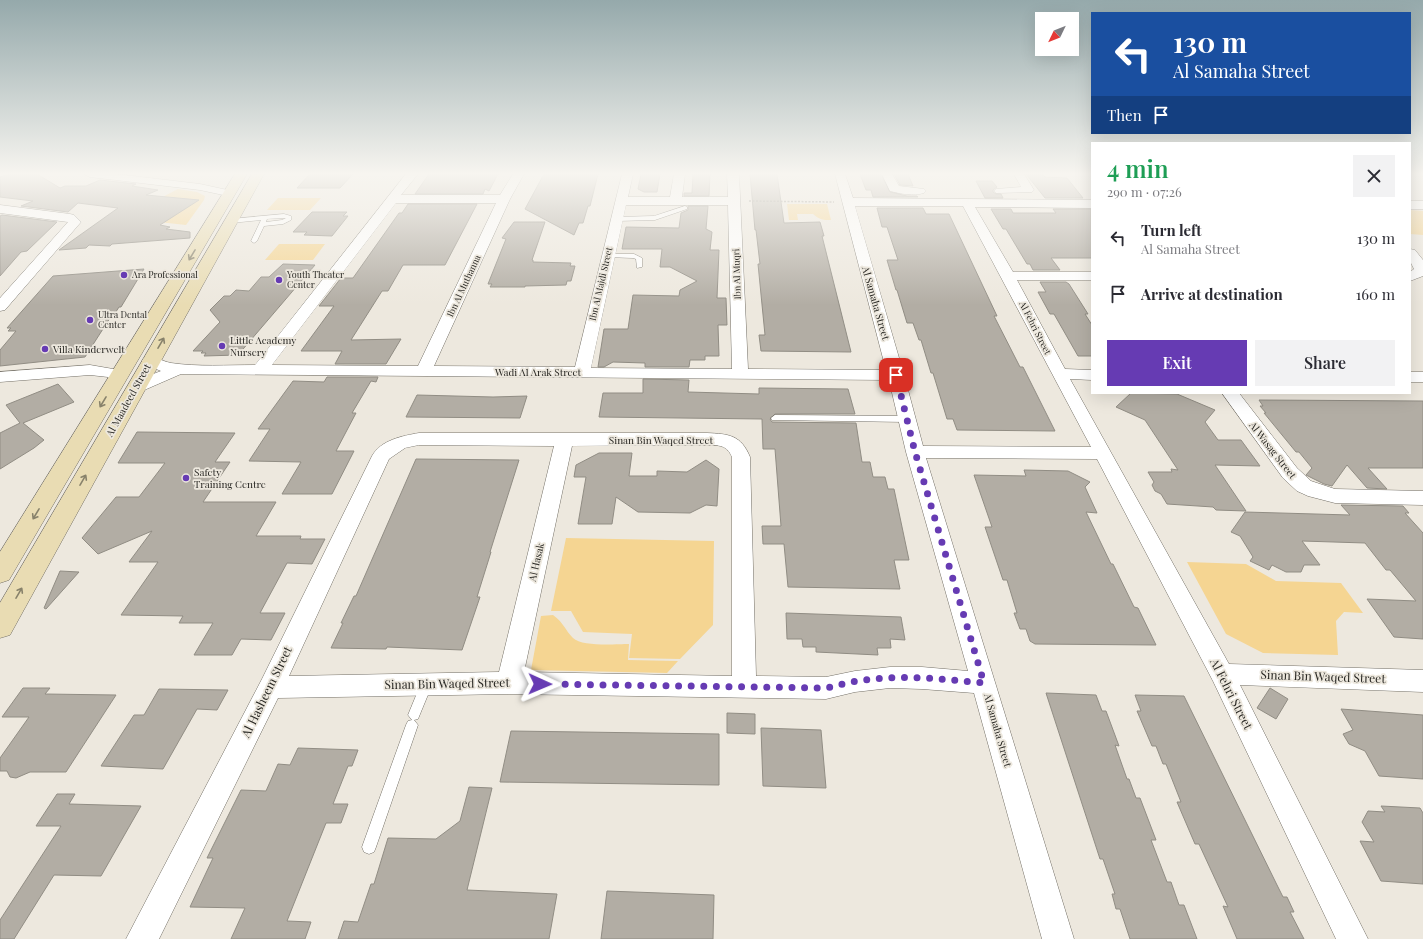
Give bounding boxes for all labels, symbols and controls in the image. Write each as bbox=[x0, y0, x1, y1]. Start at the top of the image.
north arrow bbox=[1035, 12, 1079, 56]
map controls bbox=[1035, 12, 1079, 56]
text: 130 m bbox=[1173, 23, 1247, 60]
icon: left bbox=[1107, 28, 1159, 80]
text: Al Samaha Street bbox=[1173, 59, 1310, 83]
icon: arrive bbox=[1150, 104, 1172, 126]
text: Then bbox=[1107, 105, 1142, 125]
text: 4 min bbox=[1107, 152, 1169, 184]
button: close bbox=[1353, 155, 1395, 197]
text: 290 m · 07:26 bbox=[1107, 183, 1182, 200]
text: Turn left bbox=[1141, 220, 1202, 240]
icon: left bbox=[1107, 227, 1129, 249]
text: 130 m bbox=[1357, 228, 1395, 248]
text: Al Samaha Street bbox=[1141, 240, 1240, 257]
street label: Ibn Al Majdi Street bbox=[586, 245, 614, 322]
street label: Ibn Al Muqri bbox=[729, 248, 743, 300]
one-way arrow bbox=[187, 249, 195, 261]
street label: Ibn Al Muthanna bbox=[443, 252, 483, 319]
street label: Al Samaha Street bbox=[859, 264, 893, 342]
place label: Ara Professional bbox=[131, 268, 198, 280]
place label: Youth Theater Center bbox=[286, 268, 344, 290]
marker: Ara Professional bbox=[119, 270, 129, 280]
marker: Youth Theater Center bbox=[274, 275, 284, 285]
icon: arrive bbox=[1107, 283, 1129, 305]
text: Arrive at destination bbox=[1141, 284, 1283, 304]
text: 160 m bbox=[1356, 284, 1395, 304]
street label: Al Fehri Street bbox=[1017, 298, 1055, 357]
place label: Ultra Dental Center bbox=[98, 308, 147, 330]
marker: Ultra Dental Center bbox=[85, 315, 95, 325]
place label: Little Academy Nursery bbox=[230, 333, 296, 359]
one-way arrow bbox=[157, 337, 165, 349]
button: Exit bbox=[1107, 340, 1247, 386]
button: Share bbox=[1255, 340, 1395, 386]
marker: Little Academy Nursery bbox=[217, 341, 227, 351]
place label: Villa Kinderwelt bbox=[52, 342, 125, 356]
marker: Villa Kinderwelt bbox=[40, 344, 50, 354]
pin bbox=[879, 358, 913, 392]
street label: Al Maadeed Street bbox=[102, 361, 154, 440]
icon: arrive bbox=[885, 364, 907, 386]
street label: Wadi Al Arak Street bbox=[494, 365, 582, 379]
one-way arrow bbox=[99, 396, 107, 408]
street label: Al Wasag Street bbox=[1246, 418, 1300, 482]
street label: Sinan Bin Waqed Street bbox=[609, 433, 714, 447]
place label: Safety Training Centre bbox=[194, 465, 266, 491]
marker: Safety Training Centre bbox=[181, 473, 191, 483]
one-way arrow bbox=[80, 474, 88, 486]
one-way arrow bbox=[32, 508, 40, 519]
street label: Al Hasak bbox=[525, 541, 547, 584]
one-way arrow bbox=[16, 587, 24, 599]
street label: Al Hasheem Street bbox=[237, 643, 295, 741]
street label: Al Fehri Street bbox=[1207, 654, 1257, 732]
position arrow bbox=[519, 663, 561, 705]
street label: Sinan Bin Waqed Street bbox=[1260, 666, 1387, 686]
street label: Sinan Bin Waqed Street bbox=[384, 674, 510, 692]
street label: Al Samaha Street bbox=[981, 691, 1015, 769]

